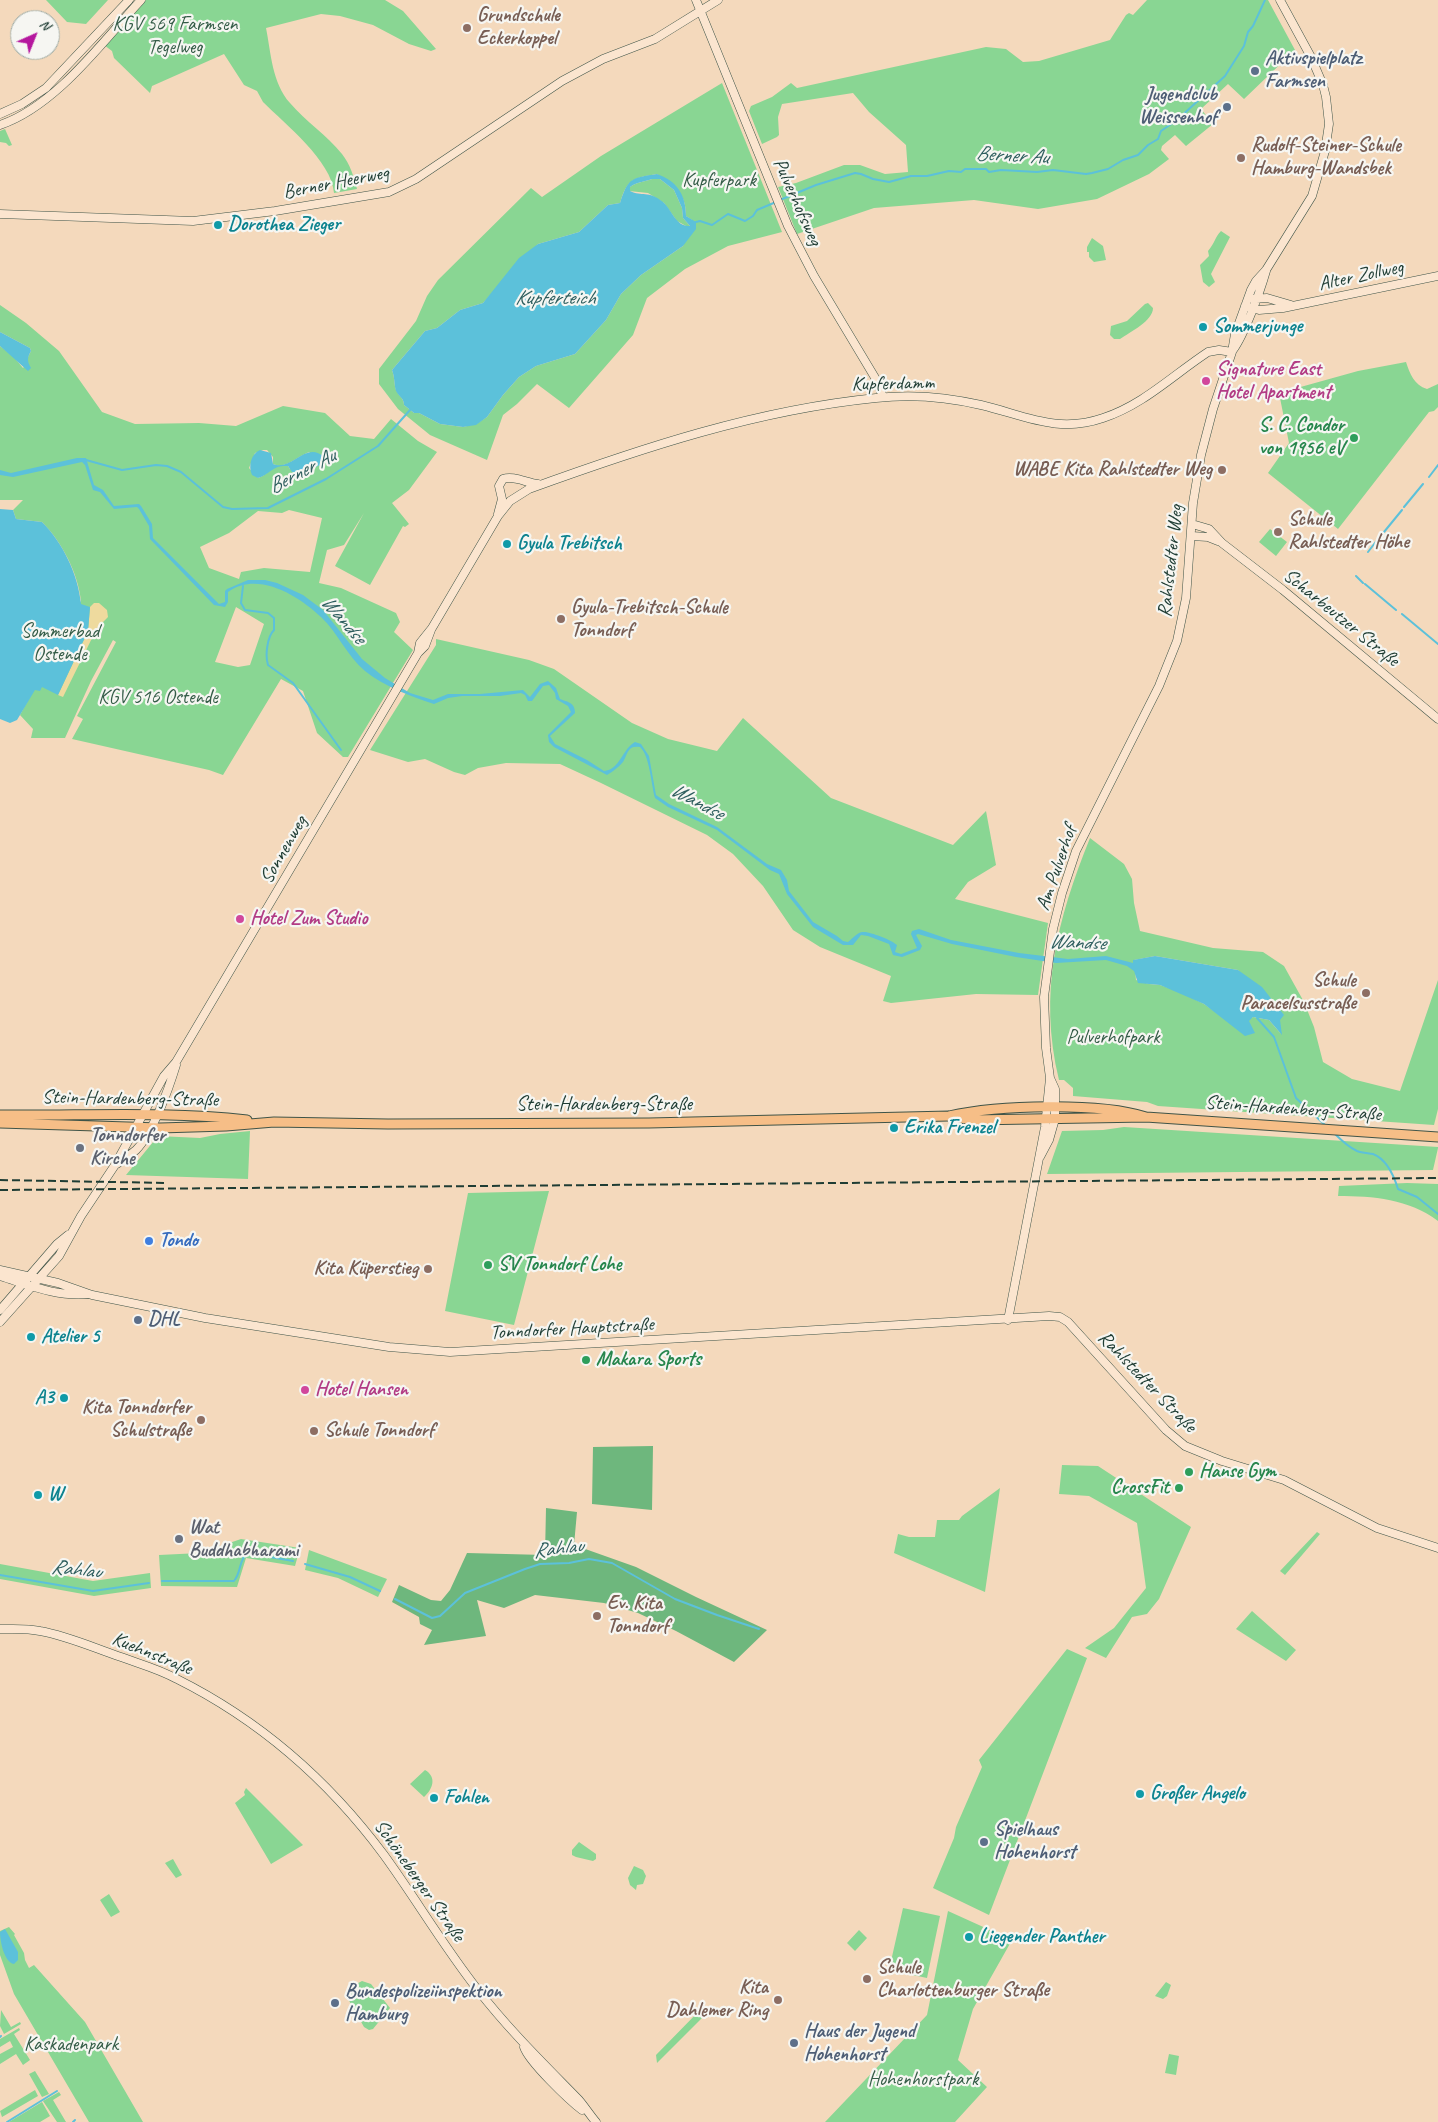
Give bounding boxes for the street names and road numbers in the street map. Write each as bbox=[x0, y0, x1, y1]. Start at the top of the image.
street label: Pulverhofsweg bbox=[767, 155, 827, 249]
street label: Berner Heerweg bbox=[281, 161, 391, 205]
street label: Alter Zollweg bbox=[1316, 255, 1406, 297]
street label: Kupferdamm bbox=[851, 371, 935, 397]
street label: Rahlstedter Weg bbox=[1153, 504, 1189, 618]
street label: Scharbeutzer Straße bbox=[1278, 564, 1404, 672]
street label: Sonnenweg bbox=[255, 812, 313, 888]
street label: Am Pulverhof bbox=[1031, 822, 1083, 914]
street label: Stein-Hardenberg-Straße bbox=[42, 1085, 218, 1113]
street label: Stein-Hardenberg-Straße bbox=[1204, 1091, 1382, 1127]
street label: Stein-Hardenberg-Straße bbox=[516, 1093, 692, 1117]
street label: Tonndorfer Hauptstraße bbox=[490, 1313, 654, 1345]
street label: Rahlstedter Straße bbox=[1093, 1326, 1201, 1438]
street label: Kuehnstraße bbox=[108, 1627, 196, 1681]
street label: Schöneberger Straße bbox=[368, 1815, 470, 1947]

